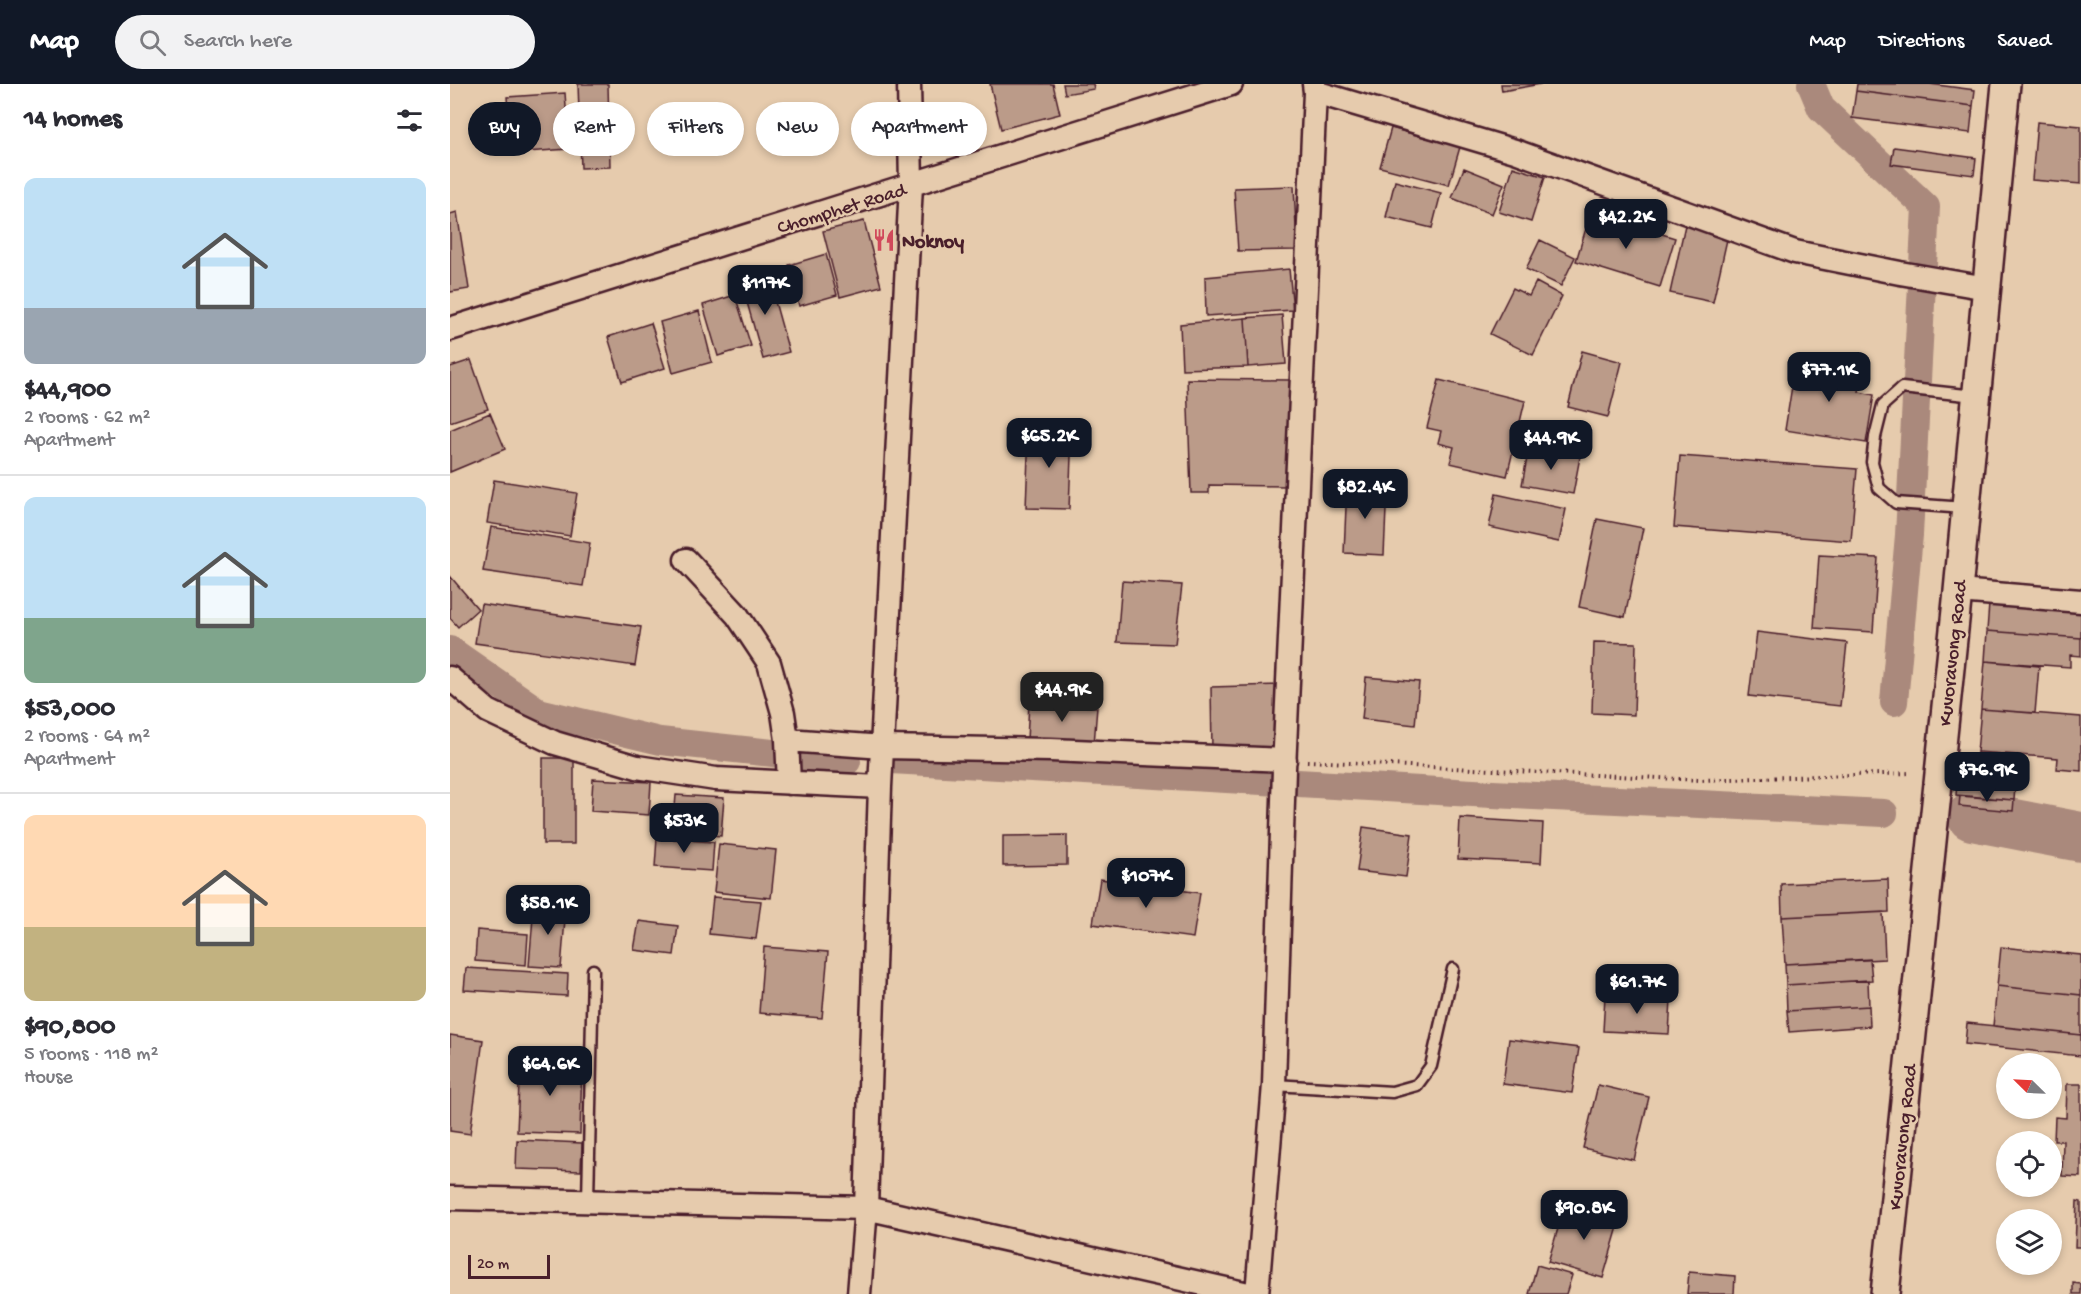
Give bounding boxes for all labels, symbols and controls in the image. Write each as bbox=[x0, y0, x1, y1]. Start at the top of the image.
search box bbox=[115, 15, 535, 69]
text: Map bbox=[30, 26, 79, 59]
icon: search bbox=[136, 26, 169, 59]
text: Search here bbox=[184, 29, 292, 55]
text: Map bbox=[1809, 30, 1846, 55]
text: Directions bbox=[1879, 30, 1964, 55]
text: Saved bbox=[1997, 30, 2051, 55]
chip: Buy bbox=[468, 102, 541, 156]
chip: Rent bbox=[553, 102, 635, 156]
chip: Filters bbox=[647, 102, 744, 156]
chip: New bbox=[756, 102, 839, 156]
chip: Apartment bbox=[851, 102, 987, 156]
icon: filters bbox=[393, 104, 426, 137]
text: 14 homes bbox=[24, 105, 122, 136]
street label: Chomphet Road bbox=[775, 179, 911, 241]
pin: $42.2K bbox=[1577, 199, 1675, 250]
text: $42.2K bbox=[1598, 207, 1654, 230]
icon: home bbox=[171, 217, 279, 325]
restaurant icon: Noknoy bbox=[871, 227, 897, 253]
place label: Noknoy bbox=[902, 232, 964, 255]
pin: $117K bbox=[723, 265, 807, 316]
text: $117K bbox=[742, 273, 788, 296]
pin: $77.1K bbox=[1780, 352, 1878, 403]
text: $77.1K bbox=[1801, 360, 1857, 383]
text: $44,900 bbox=[24, 376, 111, 407]
text: 2 rooms · 62 m² bbox=[24, 407, 151, 430]
pin: $65.2K bbox=[1000, 418, 1098, 469]
pin: $44.9K bbox=[1502, 420, 1600, 471]
text: $65.2K bbox=[1021, 426, 1077, 449]
text: $44.9K bbox=[1523, 428, 1579, 451]
text: Apartment bbox=[24, 430, 114, 453]
pin: $82.4K bbox=[1316, 469, 1414, 520]
text: $82.4K bbox=[1337, 477, 1393, 500]
icon: home bbox=[171, 536, 279, 644]
street label: Kuvoravong Road bbox=[1935, 577, 1974, 727]
pin: $44.9K bbox=[1013, 672, 1111, 723]
text: $44.9K bbox=[1034, 680, 1090, 703]
text: $53,000 bbox=[24, 695, 115, 726]
text: 2 rooms · 64 m² bbox=[24, 726, 150, 749]
text: Apartment bbox=[24, 749, 114, 772]
pin: $76.9K bbox=[1938, 752, 2036, 803]
text: $76.9K bbox=[1959, 760, 2015, 783]
pin: $53K bbox=[648, 803, 720, 854]
text: $53K bbox=[664, 811, 704, 834]
icon: home bbox=[171, 854, 279, 962]
pin: $107K bbox=[1104, 858, 1188, 909]
text: $107K bbox=[1121, 866, 1171, 889]
pin: $58.1K bbox=[499, 885, 597, 936]
text: $58.1K bbox=[520, 893, 576, 916]
pin: $61.7K bbox=[1588, 964, 1686, 1015]
text: $61.7K bbox=[1610, 972, 1664, 995]
text: $90,800 bbox=[24, 1013, 115, 1044]
text: 5 rooms · 118 m² bbox=[24, 1044, 158, 1067]
pin: $64.6K bbox=[501, 1046, 599, 1097]
north arrow bbox=[1996, 1053, 2062, 1119]
map controls bbox=[1996, 1053, 2062, 1275]
text: $64.6K bbox=[522, 1054, 578, 1077]
street label: Kuvoravong Road bbox=[1885, 1061, 1924, 1211]
text: House bbox=[24, 1067, 73, 1090]
button: locate bbox=[1996, 1131, 2062, 1197]
pin: $90.8K bbox=[1535, 1190, 1633, 1241]
text: $90.8K bbox=[1555, 1198, 1613, 1221]
button: layers bbox=[1996, 1209, 2062, 1275]
scale bar bbox=[468, 1252, 550, 1280]
text: 20 m bbox=[477, 1256, 509, 1275]

